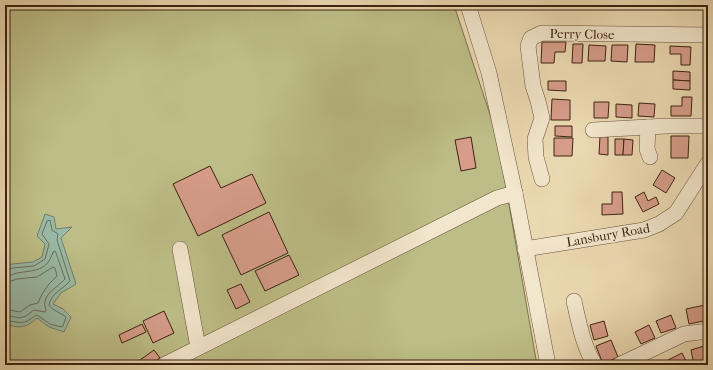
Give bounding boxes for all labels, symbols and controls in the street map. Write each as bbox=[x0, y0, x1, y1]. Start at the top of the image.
street label: Perry Close bbox=[549, 26, 615, 42]
street label: Lansbury Road bbox=[565, 220, 652, 250]

